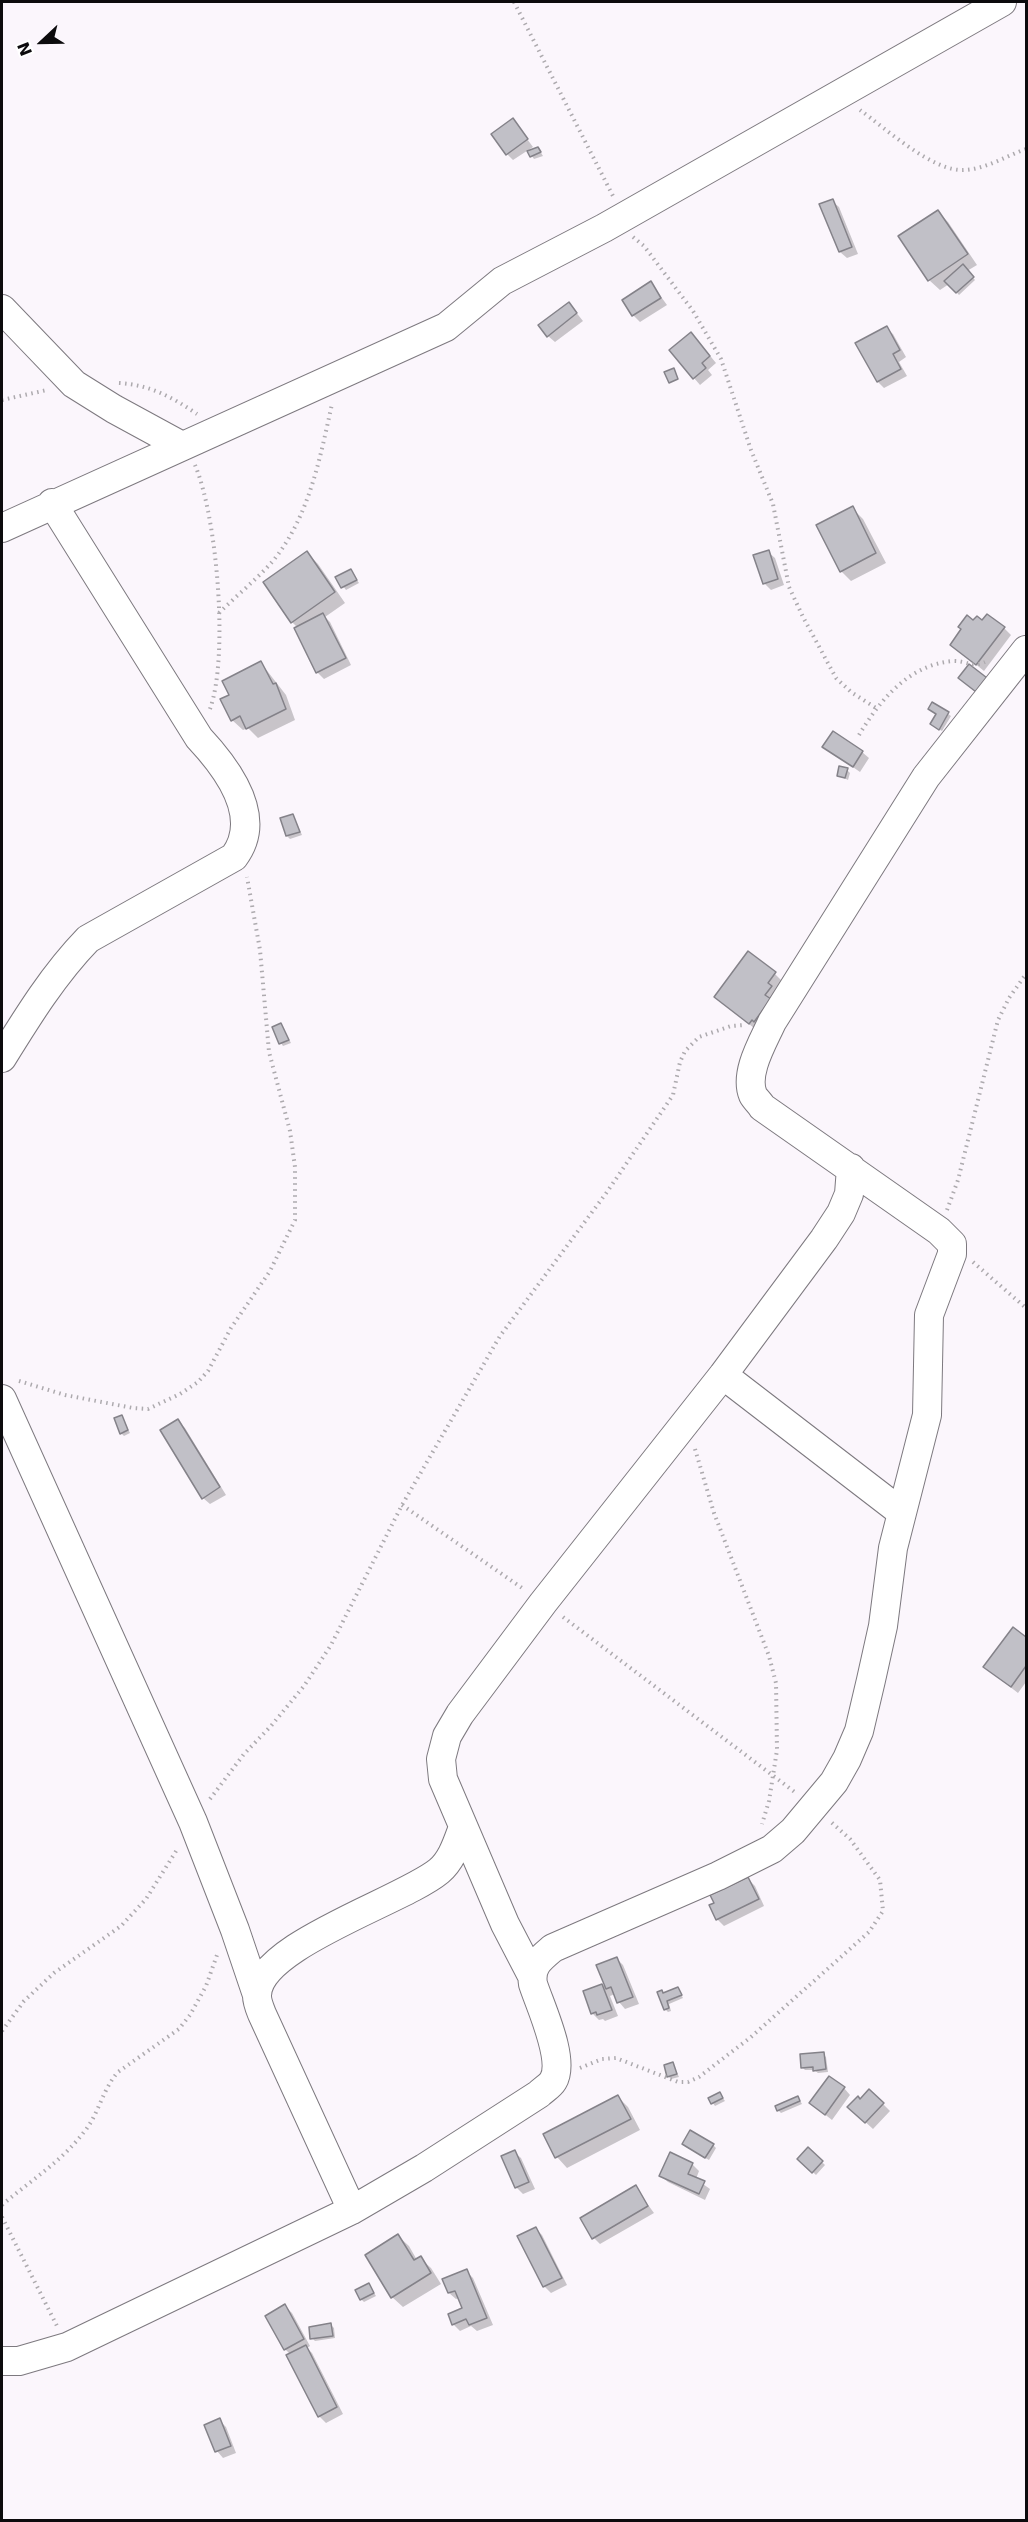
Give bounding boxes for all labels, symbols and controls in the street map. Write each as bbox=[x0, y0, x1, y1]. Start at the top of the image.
north arrow bbox=[12, 12, 72, 72]
text: N bbox=[14, 39, 36, 59]

